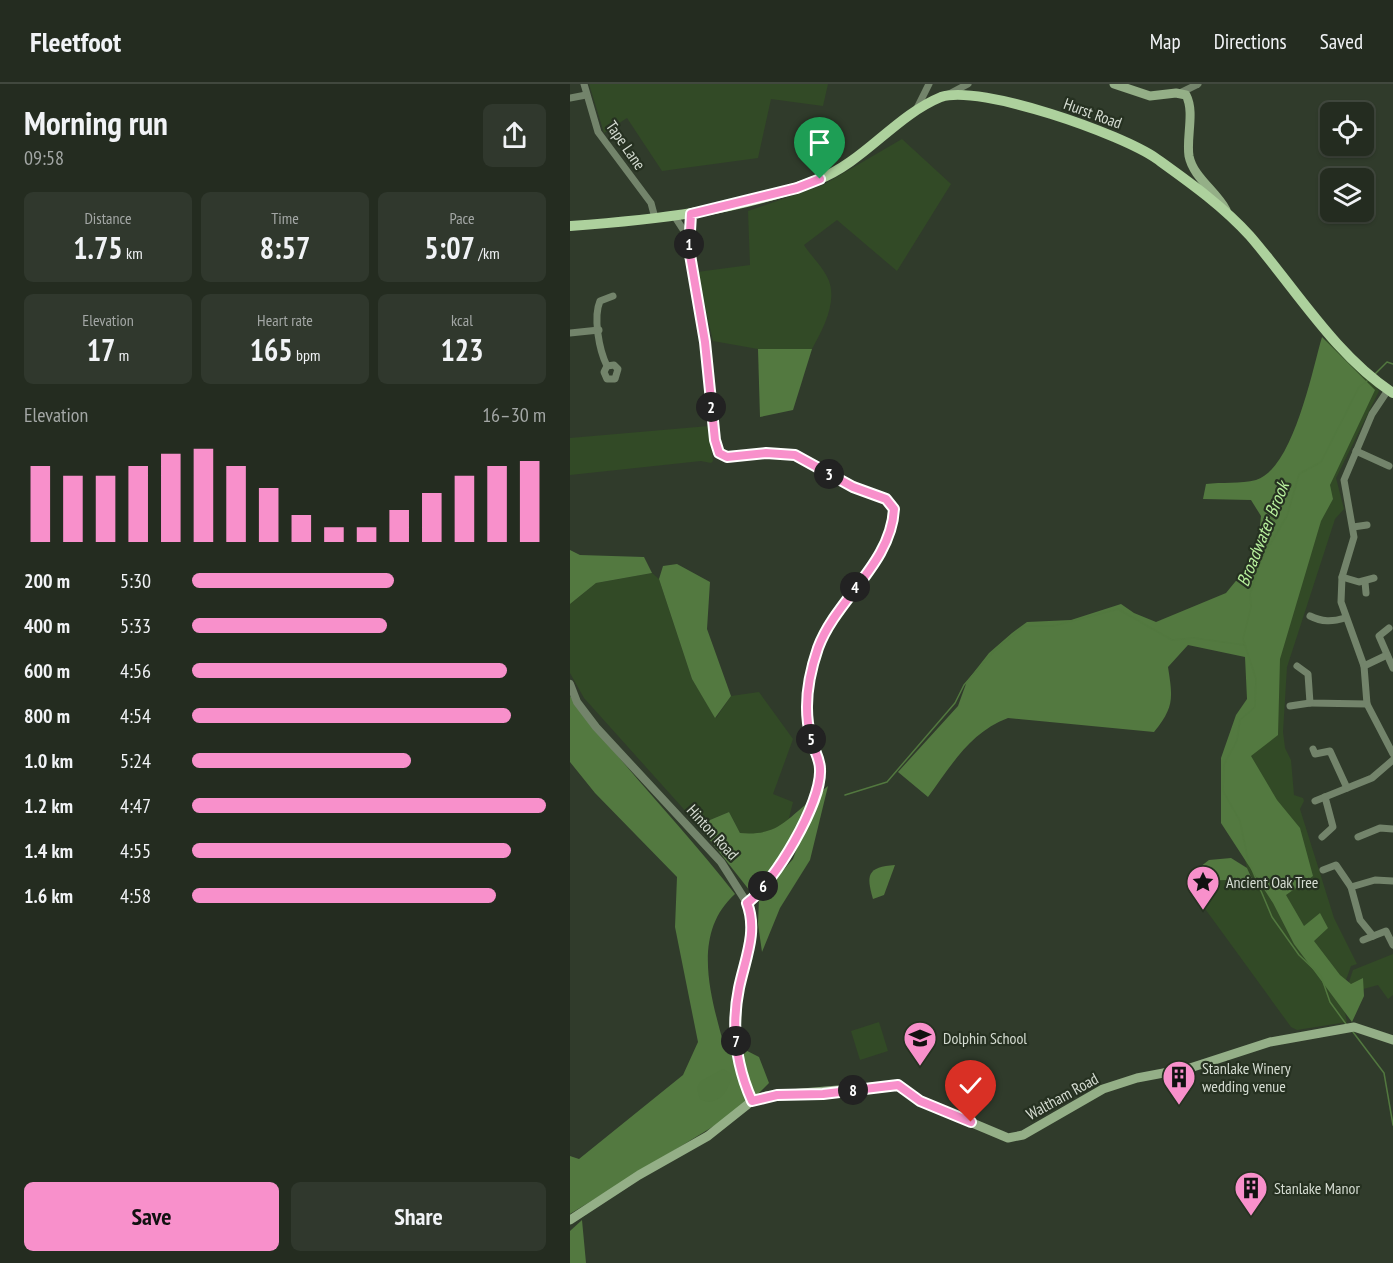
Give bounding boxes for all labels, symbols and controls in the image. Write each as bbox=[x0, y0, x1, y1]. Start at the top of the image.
text: Fleetfoot bbox=[30, 23, 121, 60]
text: Map bbox=[1150, 28, 1181, 55]
text: Directions bbox=[1214, 28, 1287, 55]
text: Saved bbox=[1320, 28, 1363, 55]
street label: Hurst Road bbox=[1061, 93, 1125, 133]
text: Morning run bbox=[24, 101, 168, 144]
map controls bbox=[1320, 102, 1374, 222]
button: locate bbox=[1320, 102, 1374, 156]
button: share bbox=[483, 104, 546, 167]
street label: Tape Lane bbox=[602, 116, 650, 174]
pin bbox=[794, 117, 845, 179]
icon: arrive bbox=[803, 126, 836, 159]
text: 09:58 bbox=[24, 145, 64, 171]
button: layers bbox=[1320, 168, 1374, 222]
text: Distance bbox=[84, 208, 132, 228]
text: Time bbox=[271, 208, 299, 228]
text: Pace bbox=[449, 208, 475, 228]
text: 1.75 bbox=[73, 228, 123, 267]
text: 8:57 bbox=[260, 228, 310, 267]
text: 5:07 bbox=[424, 228, 475, 267]
pin: 1 bbox=[674, 229, 704, 259]
text: 1 bbox=[685, 234, 693, 254]
text: km bbox=[123, 243, 143, 263]
text: /km bbox=[475, 243, 500, 263]
text: Elevation bbox=[82, 310, 134, 330]
text: Heart rate bbox=[257, 310, 313, 330]
text: kcal bbox=[451, 310, 473, 330]
text: 17 bbox=[87, 330, 115, 369]
text: 165 bbox=[250, 330, 293, 369]
text: 123 bbox=[440, 330, 484, 369]
text: m bbox=[115, 345, 129, 365]
text: bpm bbox=[293, 345, 320, 365]
pin: 2 bbox=[696, 392, 726, 422]
text: 2 bbox=[707, 397, 715, 417]
text: Elevation bbox=[24, 402, 88, 428]
text: 16–30 m bbox=[482, 402, 546, 428]
pin: 3 bbox=[814, 459, 844, 489]
text: 3 bbox=[825, 464, 833, 484]
water label: Broadwater Brook bbox=[1231, 476, 1295, 590]
text: 200 m bbox=[24, 568, 70, 594]
text: 5:30 bbox=[120, 568, 151, 594]
pin: 4 bbox=[840, 572, 870, 602]
text: 4 bbox=[851, 577, 859, 597]
text: 400 m bbox=[24, 613, 70, 639]
text: 5:33 bbox=[120, 613, 151, 639]
text: 600 m bbox=[24, 658, 70, 684]
text: 4:56 bbox=[120, 658, 151, 684]
text: 800 m bbox=[24, 703, 70, 729]
text: 4:54 bbox=[120, 703, 151, 729]
pin: 5 bbox=[796, 724, 826, 754]
text: 5 bbox=[807, 729, 815, 749]
text: 1.0 km bbox=[24, 748, 73, 774]
text: 5:24 bbox=[120, 748, 151, 774]
text: 1.2 km bbox=[24, 793, 73, 819]
text: 4:47 bbox=[120, 793, 151, 819]
street label: Hinton Road bbox=[683, 800, 743, 864]
text: 1.4 km bbox=[24, 838, 73, 864]
text: 4:55 bbox=[120, 838, 151, 864]
place icon: Ancient Oak Tree bbox=[1185, 864, 1221, 911]
pin: 6 bbox=[748, 871, 778, 901]
place label: Ancient Oak Tree bbox=[1226, 872, 1318, 892]
text: 6 bbox=[759, 876, 767, 896]
text: 1.6 km bbox=[24, 883, 73, 909]
text: 4:58 bbox=[120, 883, 151, 909]
school or university icon: Dolphin School bbox=[902, 1020, 938, 1067]
pin: 7 bbox=[721, 1026, 751, 1056]
place label: Dolphin School bbox=[943, 1028, 1027, 1048]
text: 7 bbox=[732, 1031, 740, 1051]
place label: Stanlake Winery wedding venue bbox=[1202, 1058, 1291, 1096]
building icon: Stanlake Winery wedding venue bbox=[1161, 1059, 1197, 1106]
pin bbox=[945, 1060, 996, 1122]
street label: Waltham Road bbox=[1022, 1068, 1102, 1124]
icon: check bbox=[954, 1069, 987, 1102]
pin: 8 bbox=[838, 1075, 868, 1105]
text: 8 bbox=[849, 1080, 857, 1100]
building icon: Stanlake Manor bbox=[1233, 1170, 1269, 1217]
place label: Stanlake Manor bbox=[1274, 1178, 1360, 1198]
button: Save bbox=[24, 1182, 279, 1251]
button: Share bbox=[291, 1182, 546, 1251]

